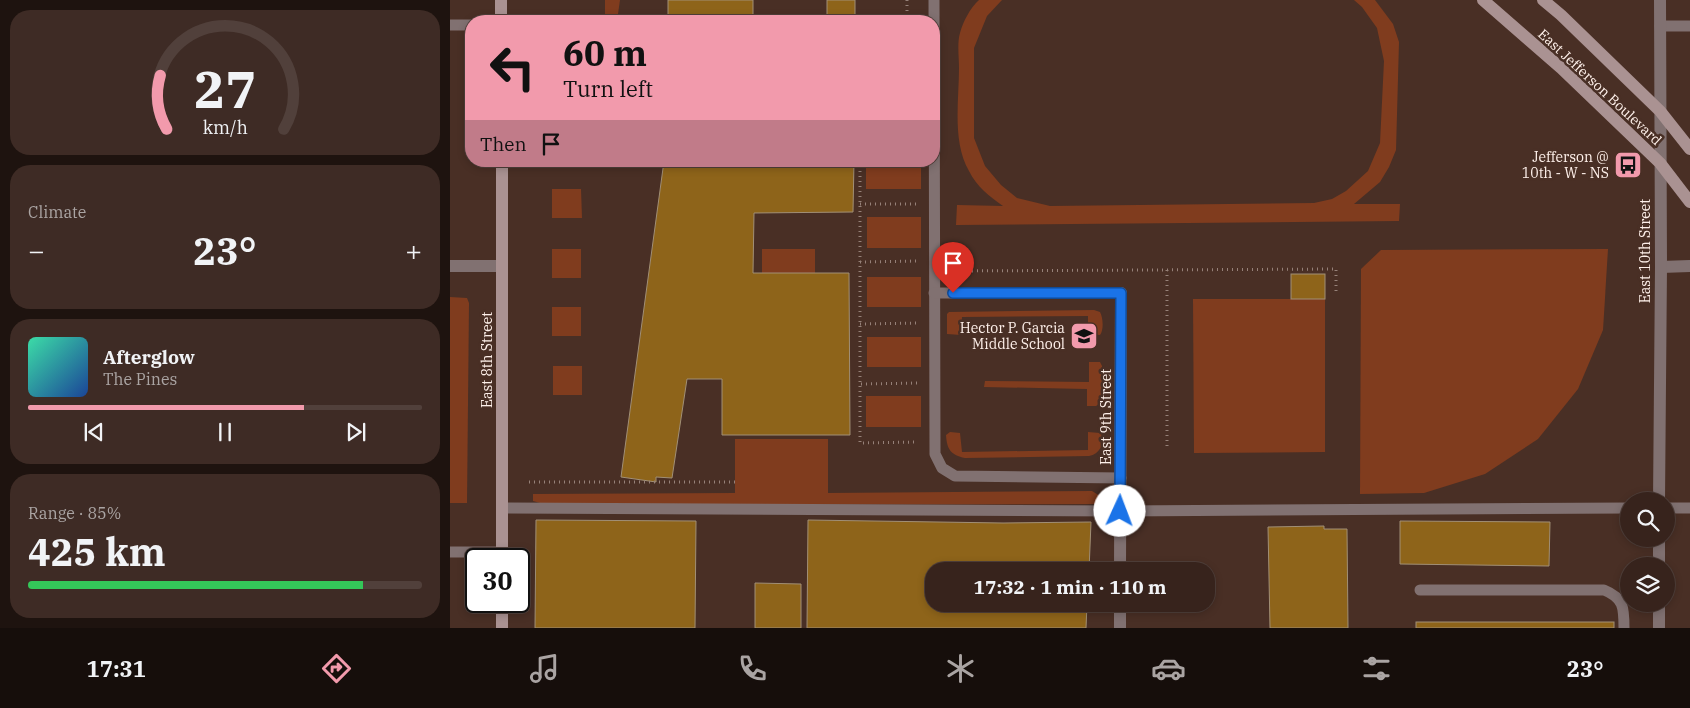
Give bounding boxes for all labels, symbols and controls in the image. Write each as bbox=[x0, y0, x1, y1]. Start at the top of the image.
street label: East Jefferson Boulevard bbox=[1534, 25, 1666, 149]
text: 60 m bbox=[563, 30, 647, 76]
icon: left bbox=[480, 35, 545, 100]
text: 27 bbox=[194, 55, 256, 122]
text: Turn left bbox=[563, 74, 653, 103]
text: km/h bbox=[202, 116, 248, 139]
icon: arrive bbox=[537, 130, 565, 158]
text: Then bbox=[480, 132, 527, 156]
place label: Jefferson @ 10th - W - NS bbox=[1522, 148, 1609, 182]
bus stop icon: Jefferson @ 10th - W - NS bbox=[1613, 150, 1643, 180]
street label: East 10th Street bbox=[1636, 199, 1654, 303]
text: Climate bbox=[28, 202, 86, 222]
text: 23° bbox=[193, 226, 257, 275]
text: − bbox=[28, 232, 45, 269]
text: + bbox=[405, 232, 422, 269]
pin bbox=[932, 242, 974, 293]
icon: arrive bbox=[939, 249, 967, 277]
street label: East 8th Street bbox=[478, 312, 496, 408]
place label: Hector P. Garcia Middle School bbox=[960, 319, 1065, 353]
school or university icon: Hector P. Garcia Middle School bbox=[1069, 321, 1099, 351]
text: Afterglow bbox=[103, 345, 195, 369]
text: The Pines bbox=[103, 369, 177, 389]
street label: East 9th Street bbox=[1097, 369, 1115, 465]
icon: previous bbox=[80, 418, 108, 446]
icon: pause bbox=[211, 418, 239, 446]
icon: next bbox=[342, 418, 370, 446]
position arrow bbox=[1093, 484, 1145, 536]
map controls bbox=[1620, 492, 1675, 612]
button: search bbox=[1620, 492, 1675, 547]
text: Range · 85% bbox=[28, 503, 121, 523]
text: 425 km bbox=[28, 527, 166, 576]
speed limit sign: 30 bbox=[465, 548, 530, 613]
button: layers bbox=[1620, 557, 1675, 612]
text: 17:32 · 1 min · 110 m bbox=[974, 575, 1166, 599]
icon: directions bbox=[319, 651, 354, 686]
icon: music bbox=[527, 651, 562, 686]
icon: phone bbox=[735, 651, 770, 686]
icon: climate bbox=[943, 651, 978, 686]
icon: car bbox=[1151, 651, 1186, 686]
icon: filters bbox=[1359, 651, 1394, 686]
text: 17:31 bbox=[86, 654, 146, 683]
text: 23° bbox=[1567, 654, 1603, 683]

